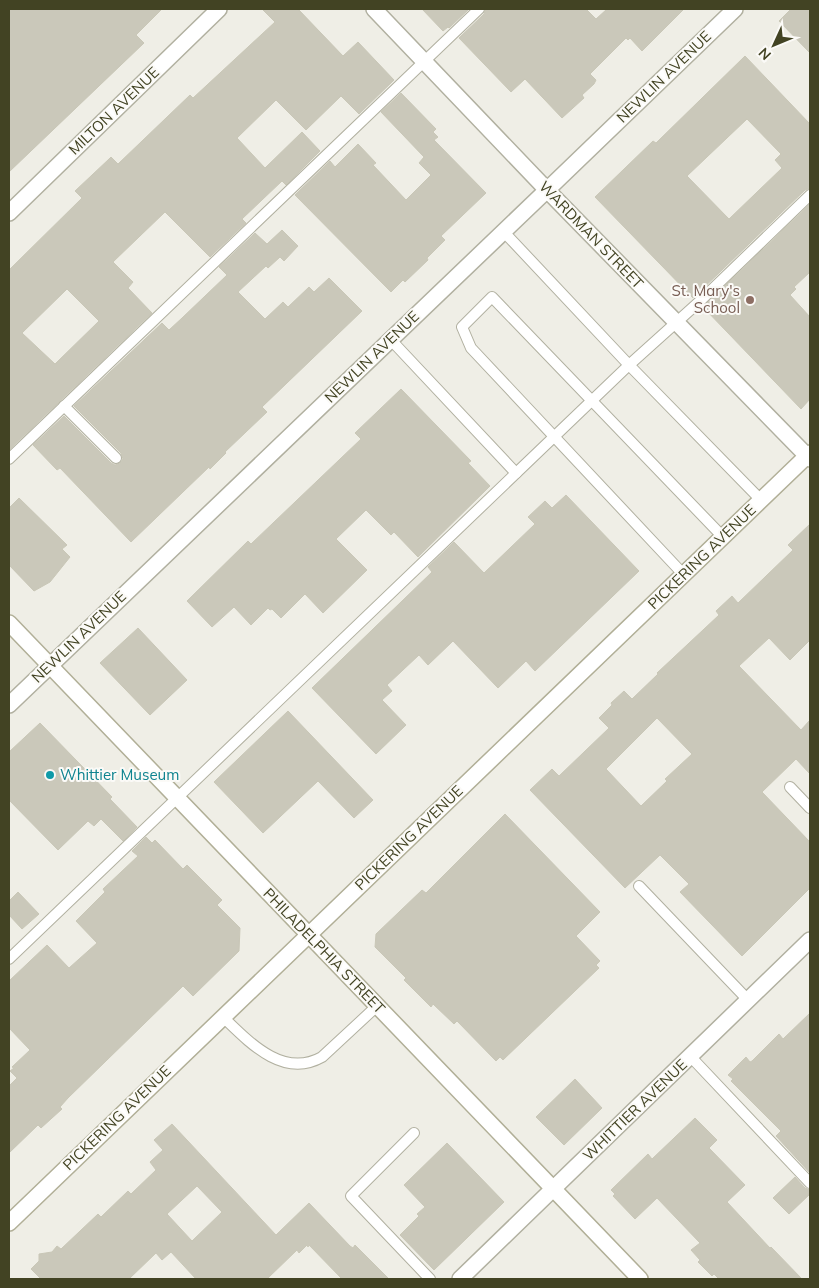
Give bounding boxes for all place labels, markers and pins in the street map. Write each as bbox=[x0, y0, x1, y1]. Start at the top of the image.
place label: St. Mary's School bbox=[671, 281, 740, 317]
marker: St. Mary's School bbox=[744, 294, 756, 306]
place label: Whittier Museum bbox=[60, 765, 179, 784]
marker: Whittier Museum bbox=[44, 769, 56, 781]

